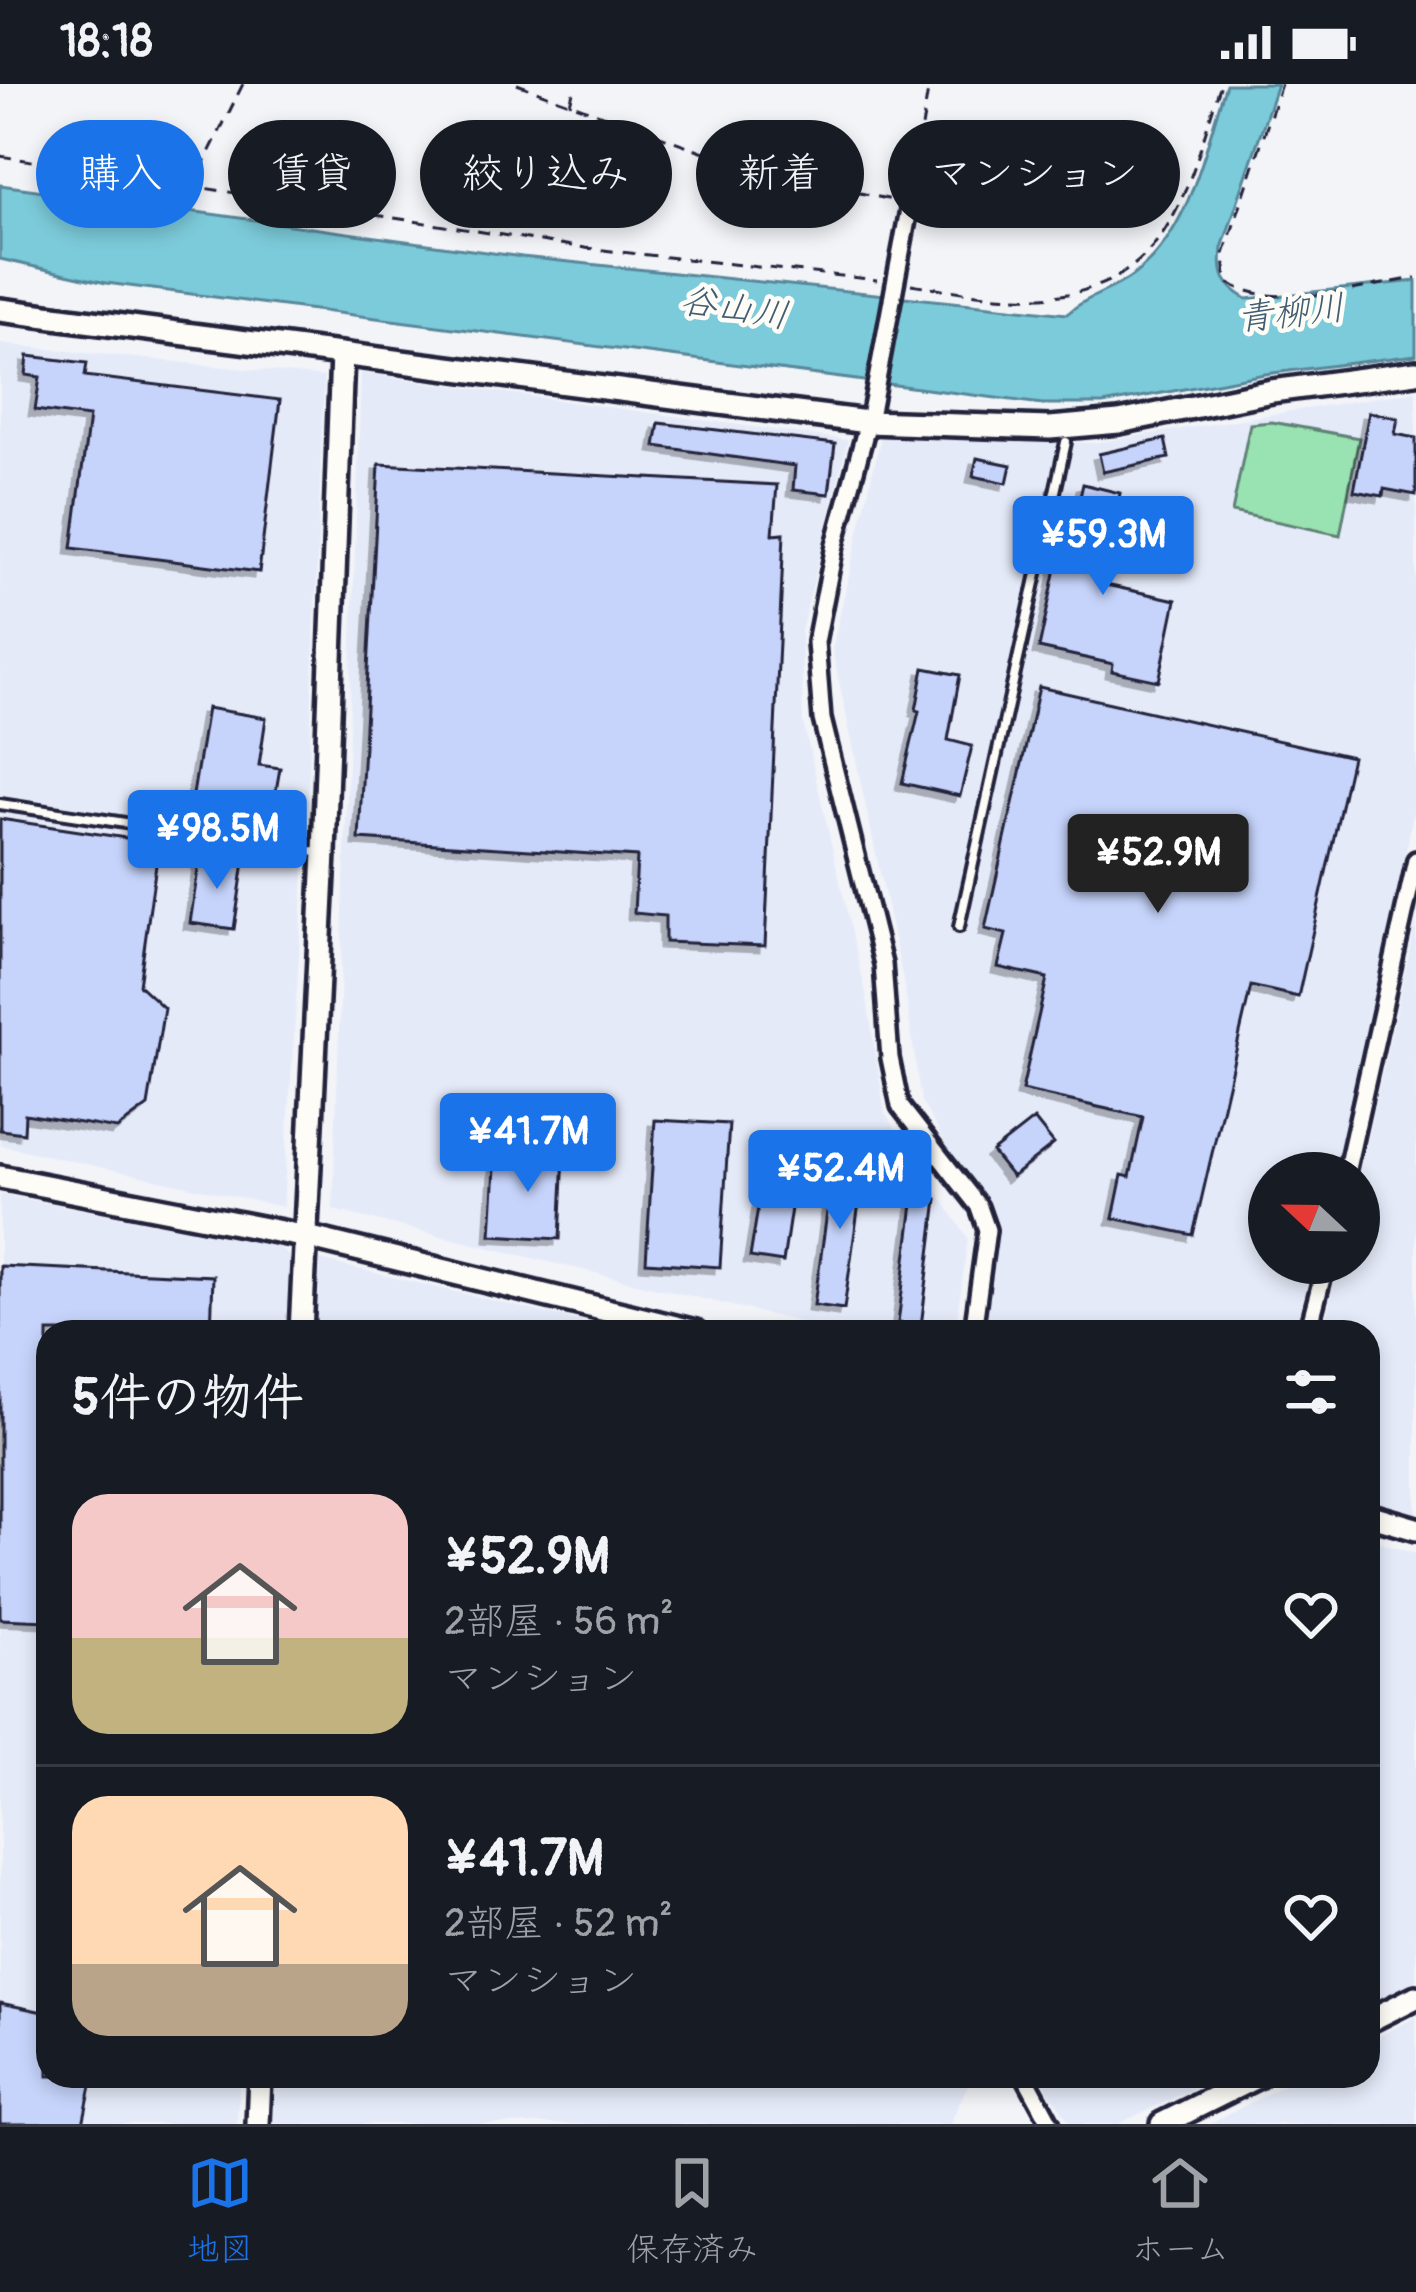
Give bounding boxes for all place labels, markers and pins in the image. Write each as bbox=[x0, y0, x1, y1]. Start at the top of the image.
pin: ¥59.3M bbox=[1005, 496, 1201, 598]
pin: ¥98.5M bbox=[119, 790, 315, 892]
pin: ¥52.9M bbox=[1060, 814, 1256, 916]
pin: ¥41.7M bbox=[430, 1093, 626, 1195]
pin: ¥52.4M bbox=[742, 1130, 938, 1232]

